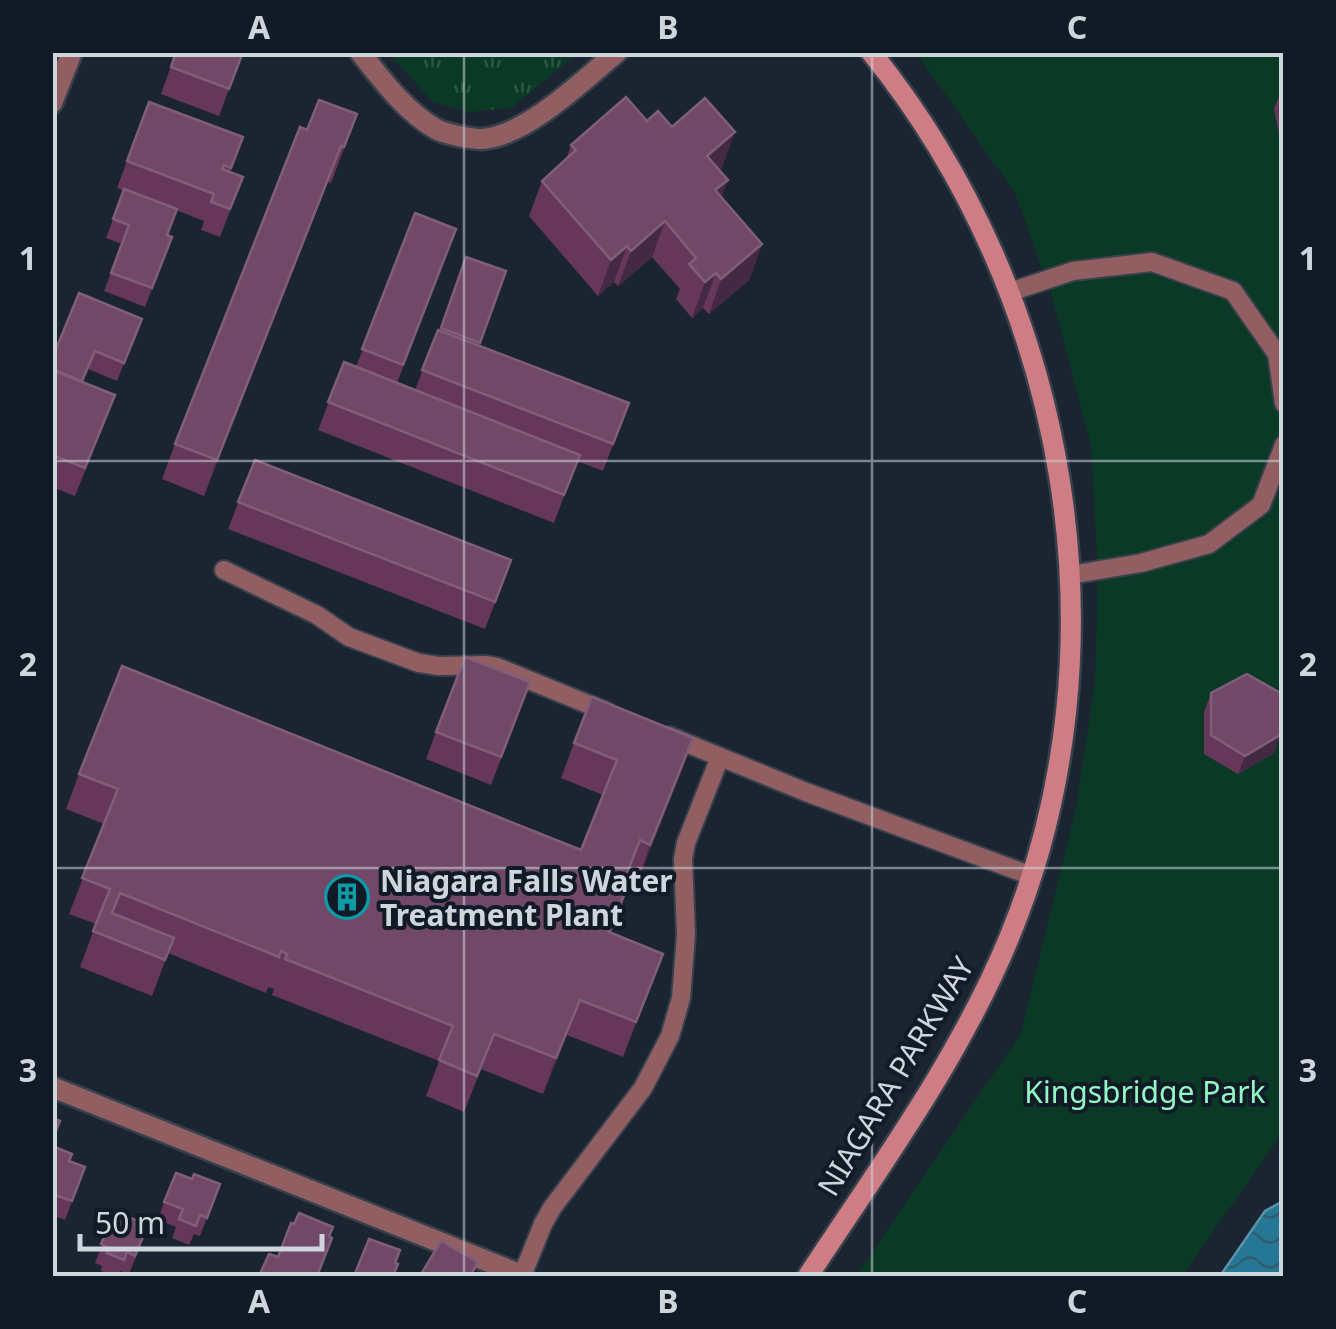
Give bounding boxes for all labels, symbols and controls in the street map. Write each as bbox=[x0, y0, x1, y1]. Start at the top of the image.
text: A bbox=[248, 5, 271, 48]
text: B bbox=[657, 5, 679, 48]
text: C bbox=[1067, 5, 1087, 48]
text: 1 bbox=[19, 236, 37, 279]
text: 1 bbox=[1299, 236, 1317, 279]
text: 2 bbox=[19, 642, 37, 685]
text: 2 bbox=[1299, 642, 1317, 685]
place label: Niagara Falls Water Treatment Plant bbox=[380, 860, 673, 935]
building icon: Niagara Falls Water Treatment Plant bbox=[324, 874, 370, 920]
street label: NIAGARA PARKWAY bbox=[807, 949, 983, 1203]
text: 3 bbox=[19, 1048, 37, 1091]
text: 3 bbox=[1299, 1048, 1317, 1091]
park label: Kingsbridge Park bbox=[1024, 1071, 1266, 1112]
scale bar bbox=[80, 1189, 322, 1251]
text: 50 m bbox=[95, 1202, 165, 1243]
text: A bbox=[248, 1279, 271, 1322]
text: B bbox=[657, 1279, 679, 1322]
text: C bbox=[1067, 1279, 1087, 1322]

